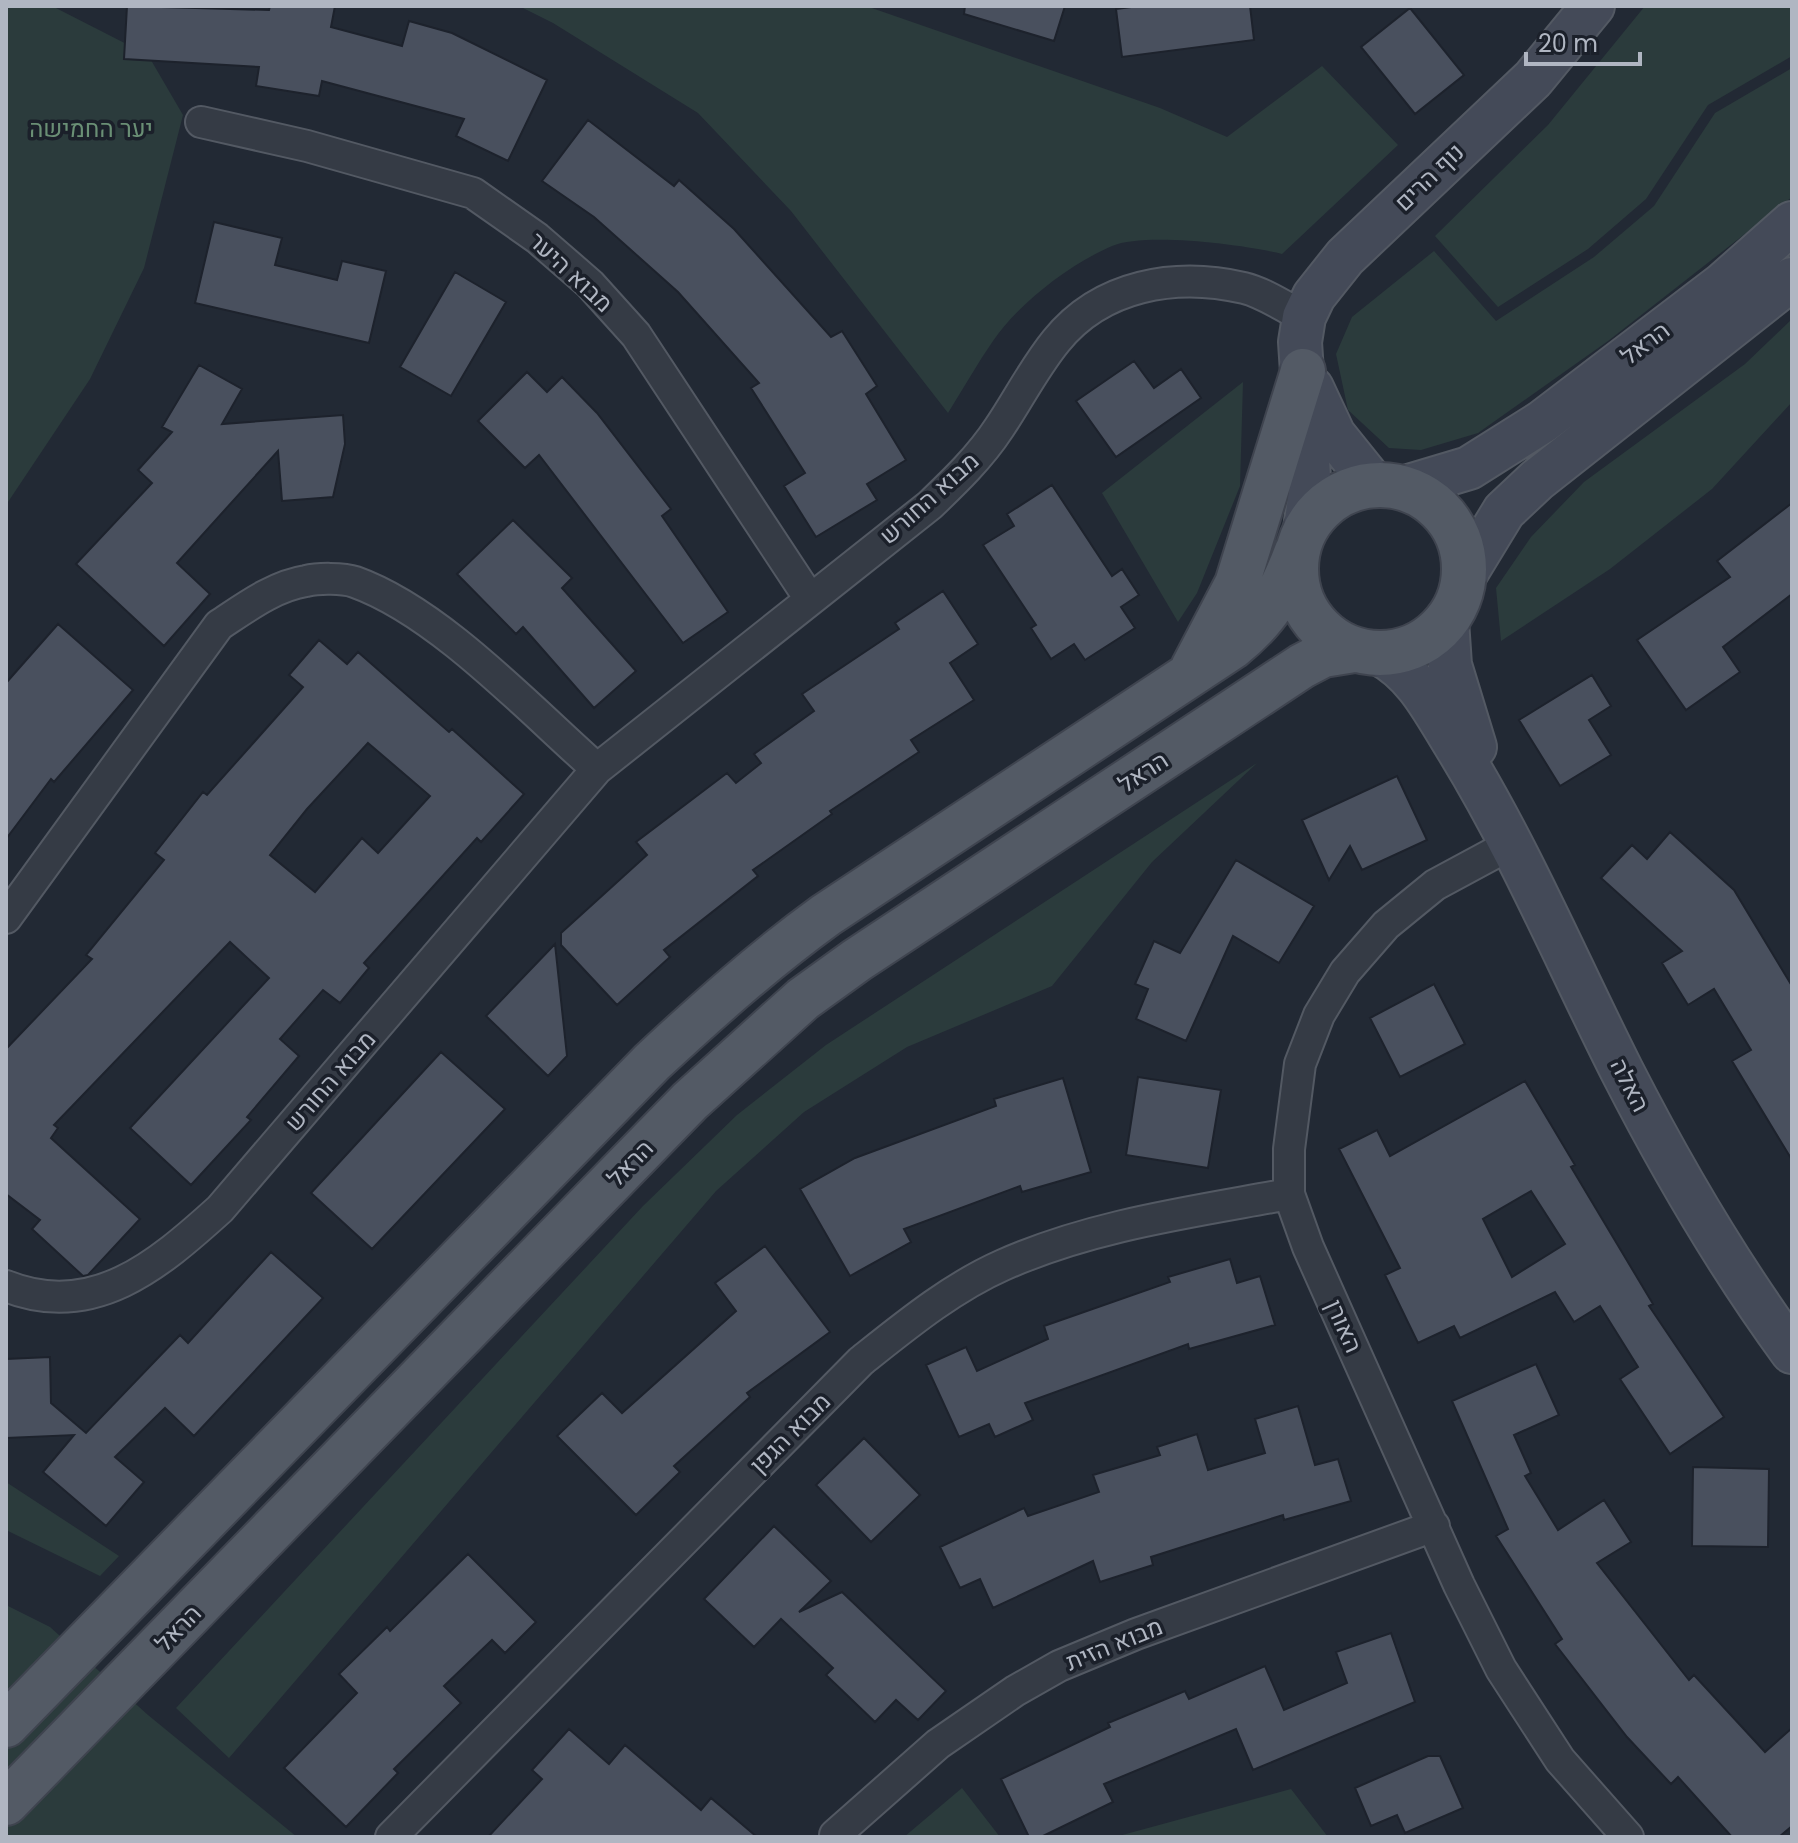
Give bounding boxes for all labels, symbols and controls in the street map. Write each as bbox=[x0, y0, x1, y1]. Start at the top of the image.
scale bar bbox=[1526, 16, 1640, 66]
text: 20 m bbox=[1538, 27, 1598, 60]
park label: יער החמישה bbox=[29, 112, 153, 145]
street label: נוף הרים bbox=[1387, 136, 1471, 218]
street label: מבוא היער bbox=[522, 225, 620, 319]
street label: הראל bbox=[1614, 314, 1676, 372]
street label: מבוא החורש bbox=[872, 444, 986, 552]
street label: הראל bbox=[1112, 744, 1174, 800]
street label: מבוא החורש bbox=[277, 1024, 383, 1138]
street label: האלה bbox=[1603, 1053, 1657, 1117]
street label: הראל bbox=[600, 1132, 660, 1194]
street label: האורן bbox=[1318, 1294, 1370, 1358]
street label: מבוא הגפן bbox=[742, 1385, 838, 1481]
street label: הראל bbox=[148, 1597, 208, 1659]
street label: מבוא הזית bbox=[1061, 1610, 1167, 1678]

